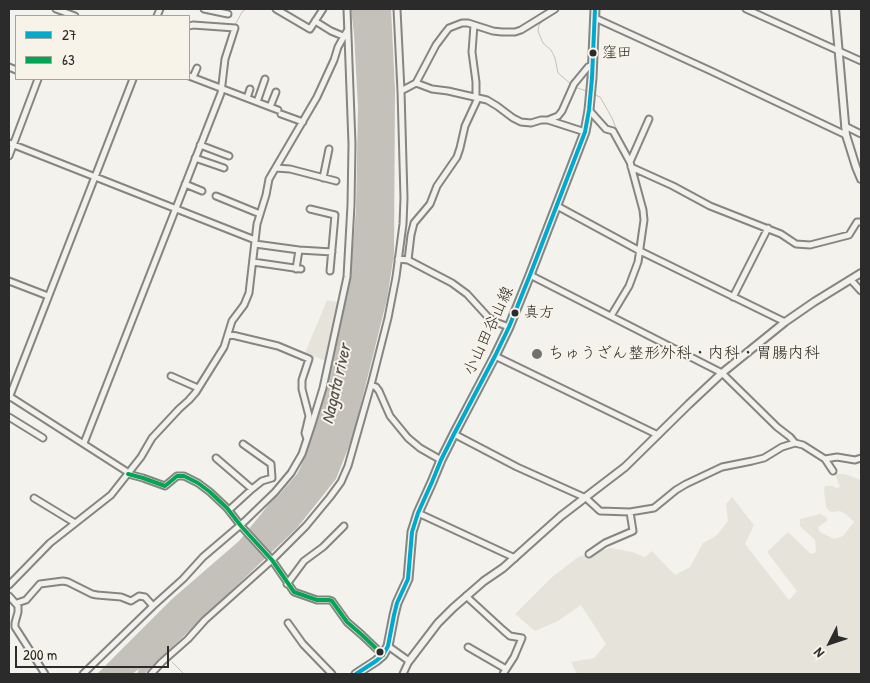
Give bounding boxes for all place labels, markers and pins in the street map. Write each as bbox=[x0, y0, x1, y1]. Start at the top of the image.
place label: 窪田 bbox=[602, 44, 632, 62]
marker: 窪田 bbox=[588, 48, 598, 58]
place label: 真方 bbox=[524, 304, 554, 322]
marker: 真方 bbox=[510, 308, 520, 318]
place label: ちゅうざん整形外科・内科・胃腸内科 bbox=[548, 344, 820, 364]
marker: ちゅうざん整形外科・内科・胃腸内科 bbox=[530, 347, 544, 361]
unlabelled marker bbox=[375, 647, 385, 657]

